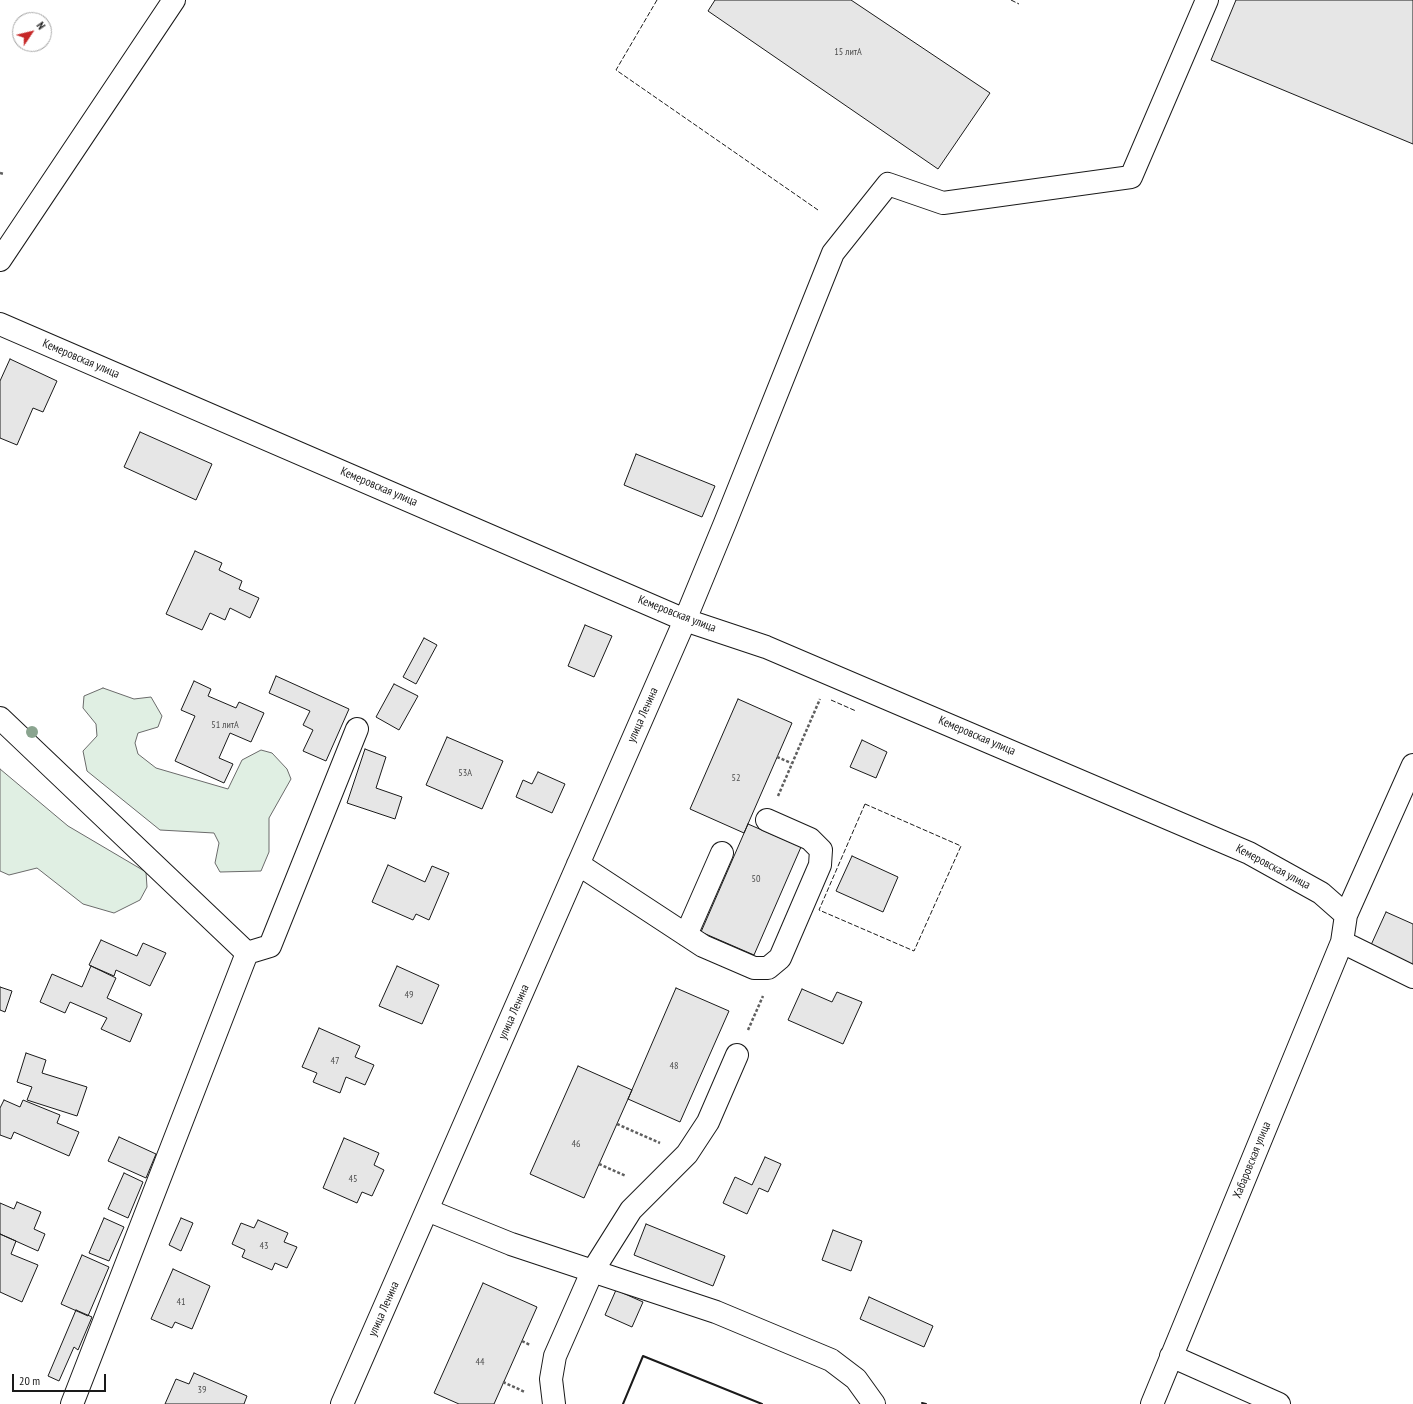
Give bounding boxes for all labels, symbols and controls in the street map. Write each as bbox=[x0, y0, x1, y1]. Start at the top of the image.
north arrow bbox=[12, 12, 52, 52]
text: N bbox=[34, 19, 48, 32]
house number: 15 литА bbox=[834, 46, 862, 58]
street label: Кемеровская улица bbox=[40, 336, 122, 382]
street label: Кемеровская улица bbox=[338, 464, 420, 510]
street label: Кемеровская улица bbox=[636, 593, 718, 635]
street label: улица Ленина bbox=[625, 685, 661, 745]
street label: Кемеровская улица bbox=[936, 713, 1018, 759]
house number: 51 литА bbox=[211, 719, 239, 731]
house number: 53А bbox=[458, 767, 472, 779]
house number: 52 bbox=[732, 772, 740, 784]
street label: Кемеровская улица bbox=[1233, 841, 1313, 893]
house number: 50 bbox=[752, 873, 760, 885]
street label: улица Ленина bbox=[496, 982, 532, 1042]
house number: 49 bbox=[405, 989, 413, 1001]
house number: 47 bbox=[331, 1055, 339, 1067]
house number: 48 bbox=[670, 1060, 678, 1072]
street label: Хабаровская улица bbox=[1230, 1120, 1274, 1200]
house number: 46 bbox=[572, 1138, 580, 1150]
house number: 45 bbox=[349, 1173, 357, 1185]
house number: 43 bbox=[260, 1240, 268, 1252]
street label: улица Ленина bbox=[366, 1279, 402, 1339]
house number: 41 bbox=[177, 1296, 185, 1308]
house number: 44 bbox=[476, 1356, 484, 1368]
scale bar bbox=[14, 1366, 108, 1392]
text: 20 m bbox=[19, 1373, 40, 1388]
house number: 39 bbox=[198, 1384, 206, 1396]

